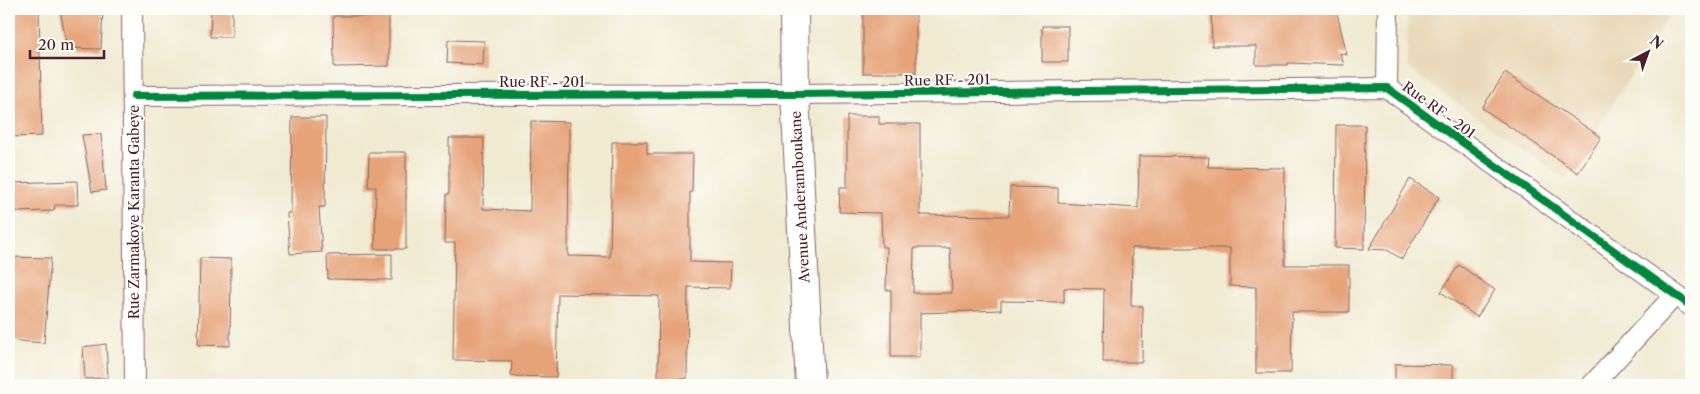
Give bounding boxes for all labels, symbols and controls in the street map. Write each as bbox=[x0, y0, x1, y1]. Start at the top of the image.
scale bar bbox=[30, 28, 104, 60]
north arrow bbox=[1622, 28, 1672, 78]
text: N bbox=[1646, 31, 1667, 53]
text: 20 m bbox=[38, 35, 74, 54]
street label: Rue RF - 201 bbox=[904, 70, 990, 90]
street label: Rue RF - 201 bbox=[499, 73, 585, 91]
street label: Rue RF - 201 bbox=[1399, 77, 1479, 143]
street label: Rue Zarmakoye Karanta Gabeye bbox=[125, 105, 143, 319]
street label: Avenue Anderamboukane bbox=[786, 110, 814, 284]

